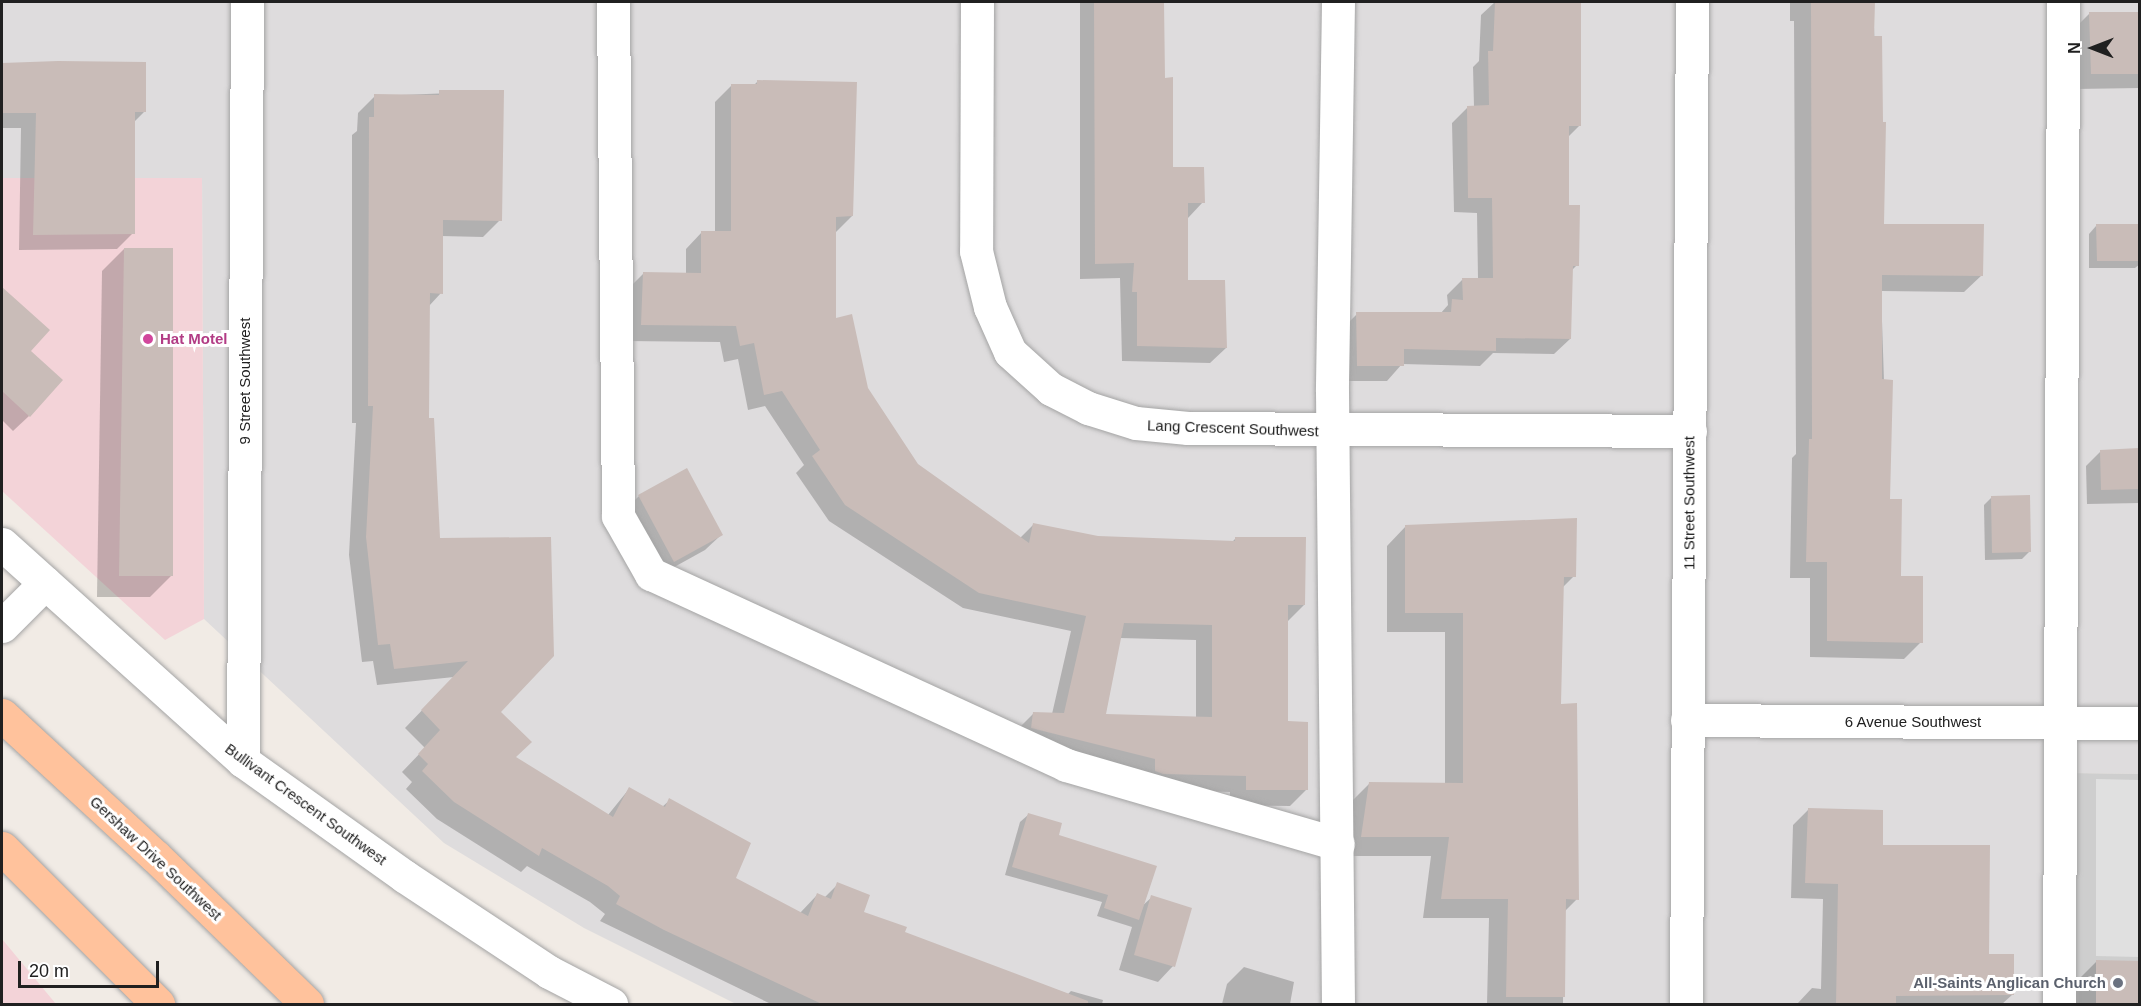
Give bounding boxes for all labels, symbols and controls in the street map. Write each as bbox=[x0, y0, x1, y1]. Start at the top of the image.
north arrow bbox=[2063, 18, 2123, 78]
text: N bbox=[2066, 42, 2083, 54]
street label: 9 Street Southwest bbox=[236, 318, 254, 444]
place label: Hat Motel bbox=[160, 330, 228, 348]
marker: Hat Motel bbox=[141, 332, 155, 346]
street label: Lang Crescent Southwest bbox=[1147, 416, 1319, 440]
street label: 11 Street Southwest bbox=[1680, 436, 1698, 570]
street label: 6 Avenue Southwest bbox=[1844, 713, 1982, 731]
street label: Bullivant Crescent Southwest bbox=[222, 739, 390, 869]
street label: Gershaw Drive Southwest bbox=[86, 792, 226, 924]
scale bar bbox=[21, 949, 162, 987]
text: 20 m bbox=[29, 961, 69, 981]
place label: All-Saints Anglican Church bbox=[1913, 974, 2106, 992]
marker: All-Saints Anglican Church bbox=[2111, 976, 2125, 990]

